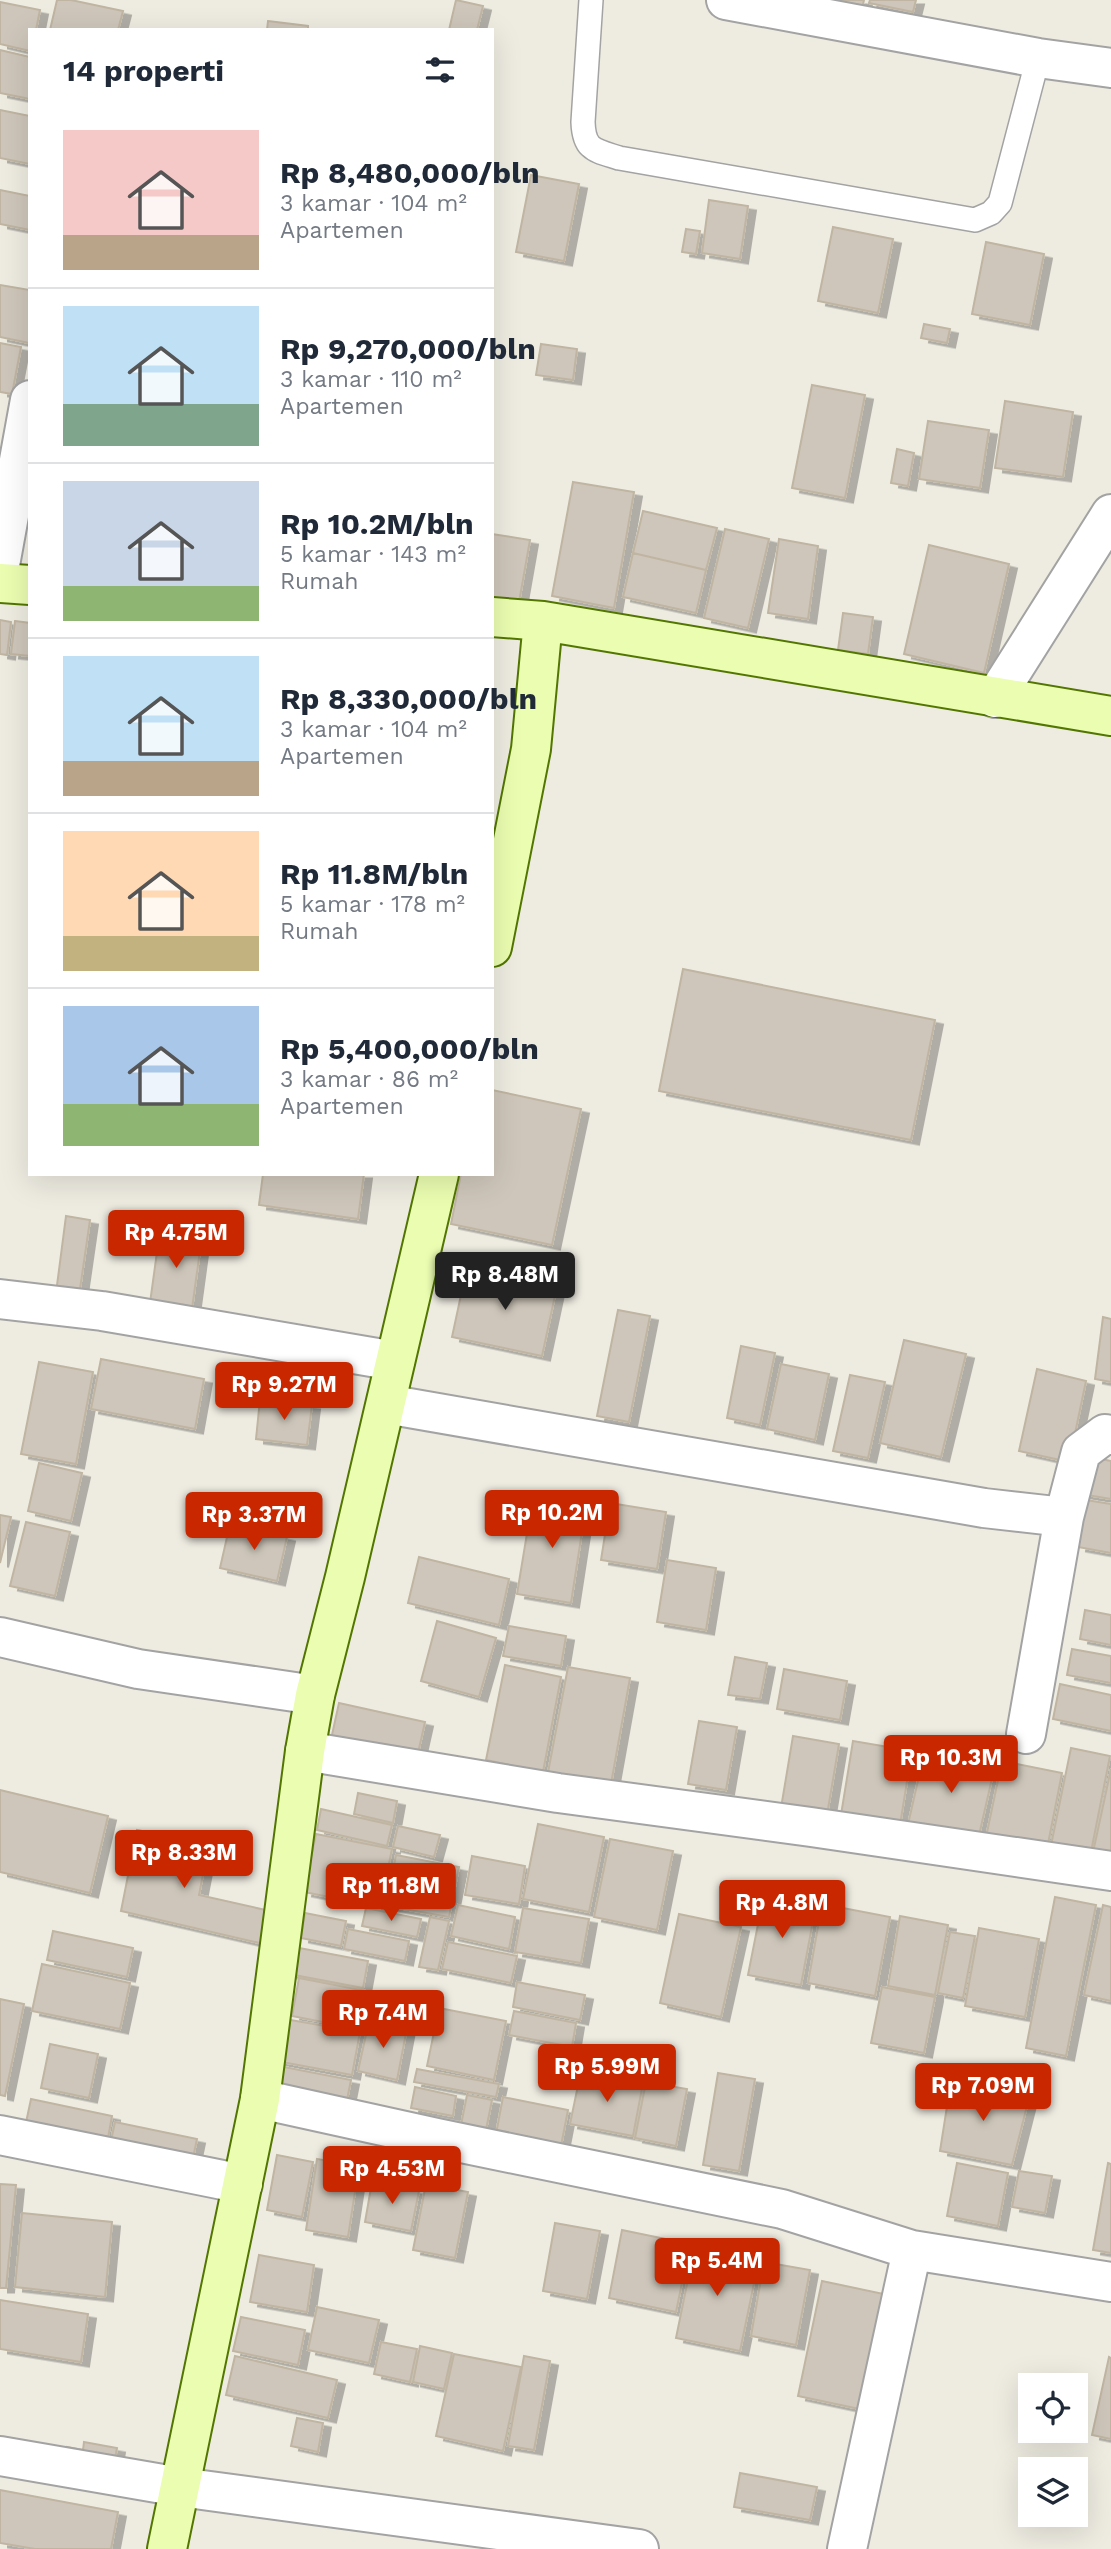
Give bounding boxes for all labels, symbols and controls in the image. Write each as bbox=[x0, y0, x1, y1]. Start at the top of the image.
icon: filters bbox=[421, 51, 459, 89]
text: 14 properti bbox=[63, 53, 224, 88]
text: Rp 8,480,000/bln bbox=[280, 155, 540, 190]
icon: home bbox=[119, 158, 203, 242]
text: 3 kamar · 104 m² bbox=[280, 190, 467, 217]
text: Apartemen bbox=[280, 217, 404, 244]
text: Rp 9,270,000/bln bbox=[280, 331, 536, 366]
icon: home bbox=[119, 334, 203, 418]
text: 3 kamar · 110 m² bbox=[280, 366, 462, 393]
text: Apartemen bbox=[280, 393, 404, 420]
text: Rp 10.2M/bln bbox=[280, 506, 474, 541]
icon: home bbox=[119, 509, 203, 593]
text: 5 kamar · 143 m² bbox=[280, 541, 466, 568]
text: Rumah bbox=[280, 568, 358, 595]
text: Rp 8,330,000/bln bbox=[280, 681, 537, 716]
icon: home bbox=[119, 684, 203, 768]
text: 3 kamar · 104 m² bbox=[280, 716, 467, 743]
text: Apartemen bbox=[280, 743, 404, 770]
text: Rp 11.8M/bln bbox=[280, 856, 468, 891]
icon: home bbox=[119, 859, 203, 943]
text: 5 kamar · 178 m² bbox=[280, 891, 465, 918]
text: Rumah bbox=[280, 918, 358, 945]
text: Rp 5,400,000/bln bbox=[280, 1031, 539, 1066]
icon: home bbox=[119, 1034, 203, 1118]
text: 3 kamar · 86 m² bbox=[280, 1066, 458, 1093]
text: Apartemen bbox=[280, 1093, 404, 1120]
pin: Rp 4.75M bbox=[104, 1210, 248, 1270]
text: Rp 4.75M bbox=[124, 1219, 228, 1246]
pin: Rp 8.48M bbox=[433, 1252, 577, 1312]
text: Rp 8.48M bbox=[451, 1261, 559, 1288]
pin: Rp 9.27M bbox=[212, 1362, 356, 1422]
text: Rp 9.27M bbox=[231, 1371, 337, 1398]
pin: Rp 10.2M bbox=[480, 1490, 624, 1550]
pin: Rp 3.37M bbox=[182, 1492, 326, 1552]
text: Rp 10.2M bbox=[501, 1499, 603, 1526]
text: Rp 3.37M bbox=[201, 1501, 307, 1528]
pin: Rp 10.3M bbox=[879, 1736, 1023, 1795]
text: Rp 10.3M bbox=[900, 1744, 1002, 1771]
pin: Rp 8.33M bbox=[112, 1830, 256, 1890]
text: Rp 8.33M bbox=[131, 1839, 237, 1866]
pin: Rp 11.8M bbox=[319, 1864, 463, 1923]
text: Rp 11.8M bbox=[342, 1872, 440, 1899]
pin: Rp 4.8M bbox=[717, 1881, 847, 1940]
text: Rp 4.8M bbox=[735, 1889, 829, 1916]
pin: Rp 7.4M bbox=[318, 1990, 448, 2050]
text: Rp 7.4M bbox=[338, 1999, 428, 2026]
pin: Rp 5.99M bbox=[535, 2044, 679, 2104]
text: Rp 5.99M bbox=[554, 2053, 660, 2080]
pin: Rp 7.09M bbox=[911, 2064, 1055, 2123]
text: Rp 7.09M bbox=[931, 2072, 1035, 2099]
pin: Rp 4.53M bbox=[320, 2146, 464, 2206]
text: Rp 4.53M bbox=[339, 2155, 445, 2182]
pin: Rp 5.4M bbox=[652, 2238, 782, 2298]
text: Rp 5.4M bbox=[671, 2247, 763, 2274]
map controls bbox=[1018, 2373, 1088, 2527]
button: locate bbox=[1018, 2373, 1088, 2443]
button: layers bbox=[1018, 2457, 1088, 2527]

